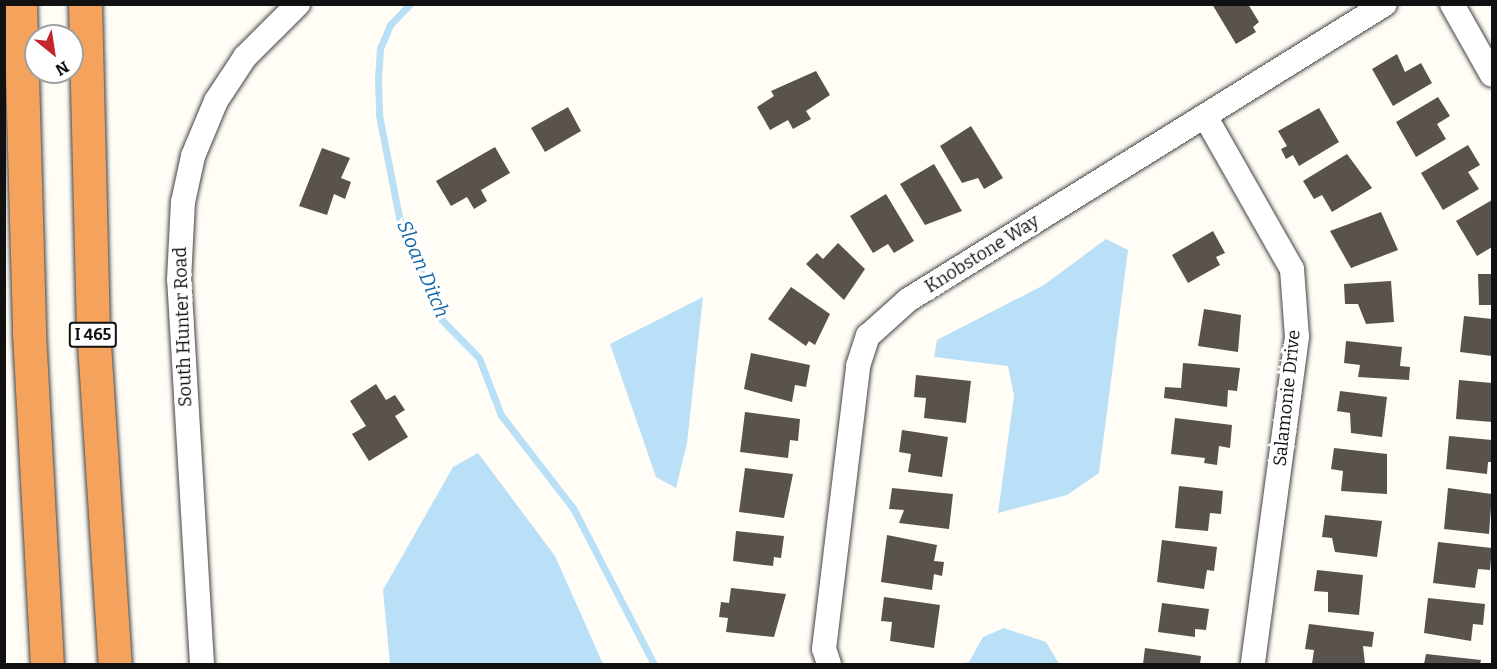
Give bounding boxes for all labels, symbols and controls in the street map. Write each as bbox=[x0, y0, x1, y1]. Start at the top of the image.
north arrow bbox=[24, 24, 84, 84]
text: N bbox=[52, 57, 72, 80]
street label: Knobstone Way bbox=[921, 210, 1043, 298]
water label: Sloan Ditch bbox=[392, 217, 454, 321]
street label: South Hunter Road bbox=[169, 247, 197, 407]
road number: I 465 bbox=[68, 322, 118, 348]
street label: Salamonie Drive bbox=[1269, 329, 1305, 467]

